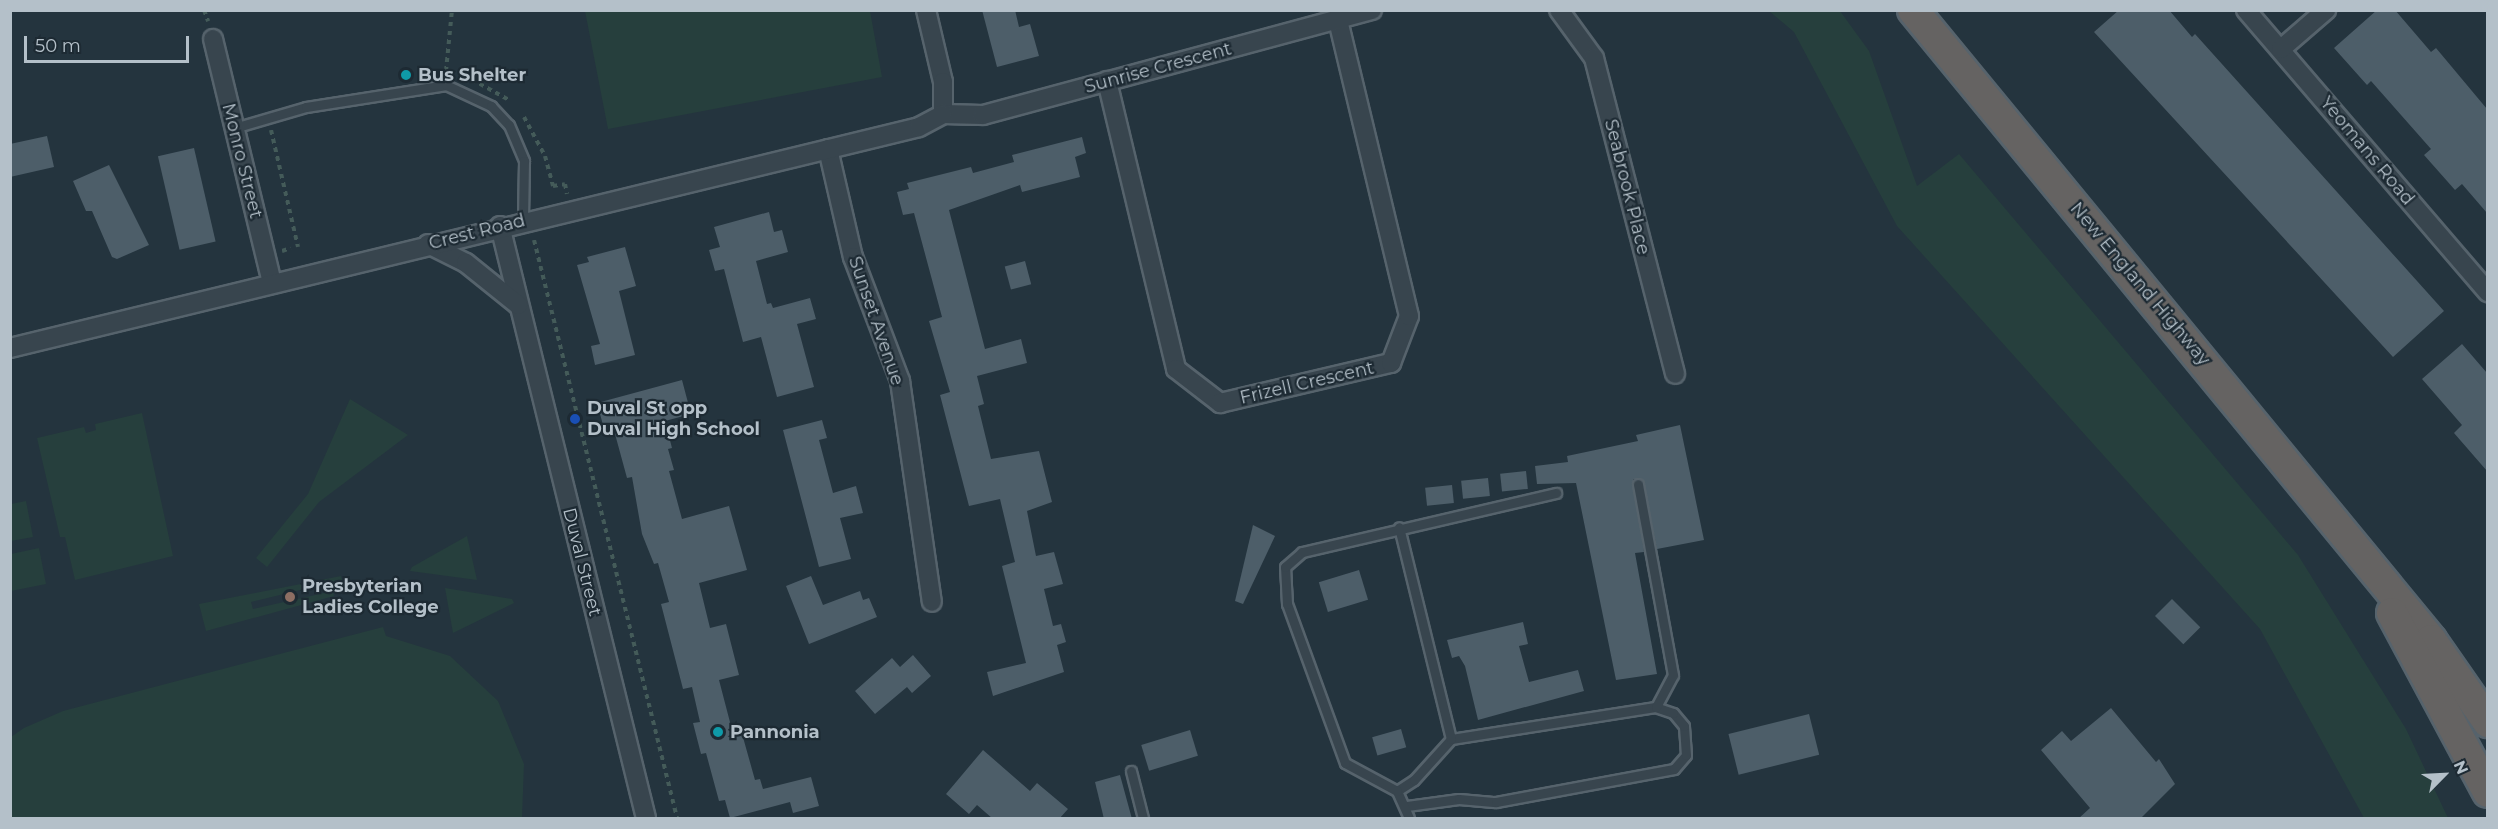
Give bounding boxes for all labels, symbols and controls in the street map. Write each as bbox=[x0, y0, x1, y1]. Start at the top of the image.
scale bar bbox=[27, 24, 192, 62]
text: 50 m bbox=[35, 35, 81, 57]
street label: Sunrise Crescent bbox=[1082, 38, 1234, 98]
place label: Bus Shelter bbox=[418, 64, 526, 86]
marker: Bus Shelter bbox=[399, 68, 413, 82]
street label: Yeomans Road bbox=[2315, 92, 2419, 210]
street label: Monro Street bbox=[217, 101, 267, 221]
street label: Seabrook Place bbox=[1600, 117, 1654, 257]
street label: New England Highway bbox=[2065, 198, 2215, 370]
street label: Crest Road bbox=[427, 210, 527, 254]
street label: Sunset Avenue bbox=[844, 254, 908, 388]
street label: Frizell Crescent bbox=[1238, 357, 1376, 409]
place label: Duval St opp Duval High School bbox=[587, 398, 760, 440]
marker: Duval St opp Duval High School bbox=[568, 412, 582, 426]
street label: Duval Street bbox=[558, 506, 606, 618]
place label: Presbyterian Ladies College bbox=[302, 576, 439, 618]
marker: Presbyterian Ladies College bbox=[283, 590, 297, 604]
place label: Pannonia bbox=[730, 721, 820, 743]
marker: Pannonia bbox=[711, 725, 725, 739]
north arrow bbox=[2414, 745, 2474, 805]
text: N bbox=[2450, 758, 2472, 777]

